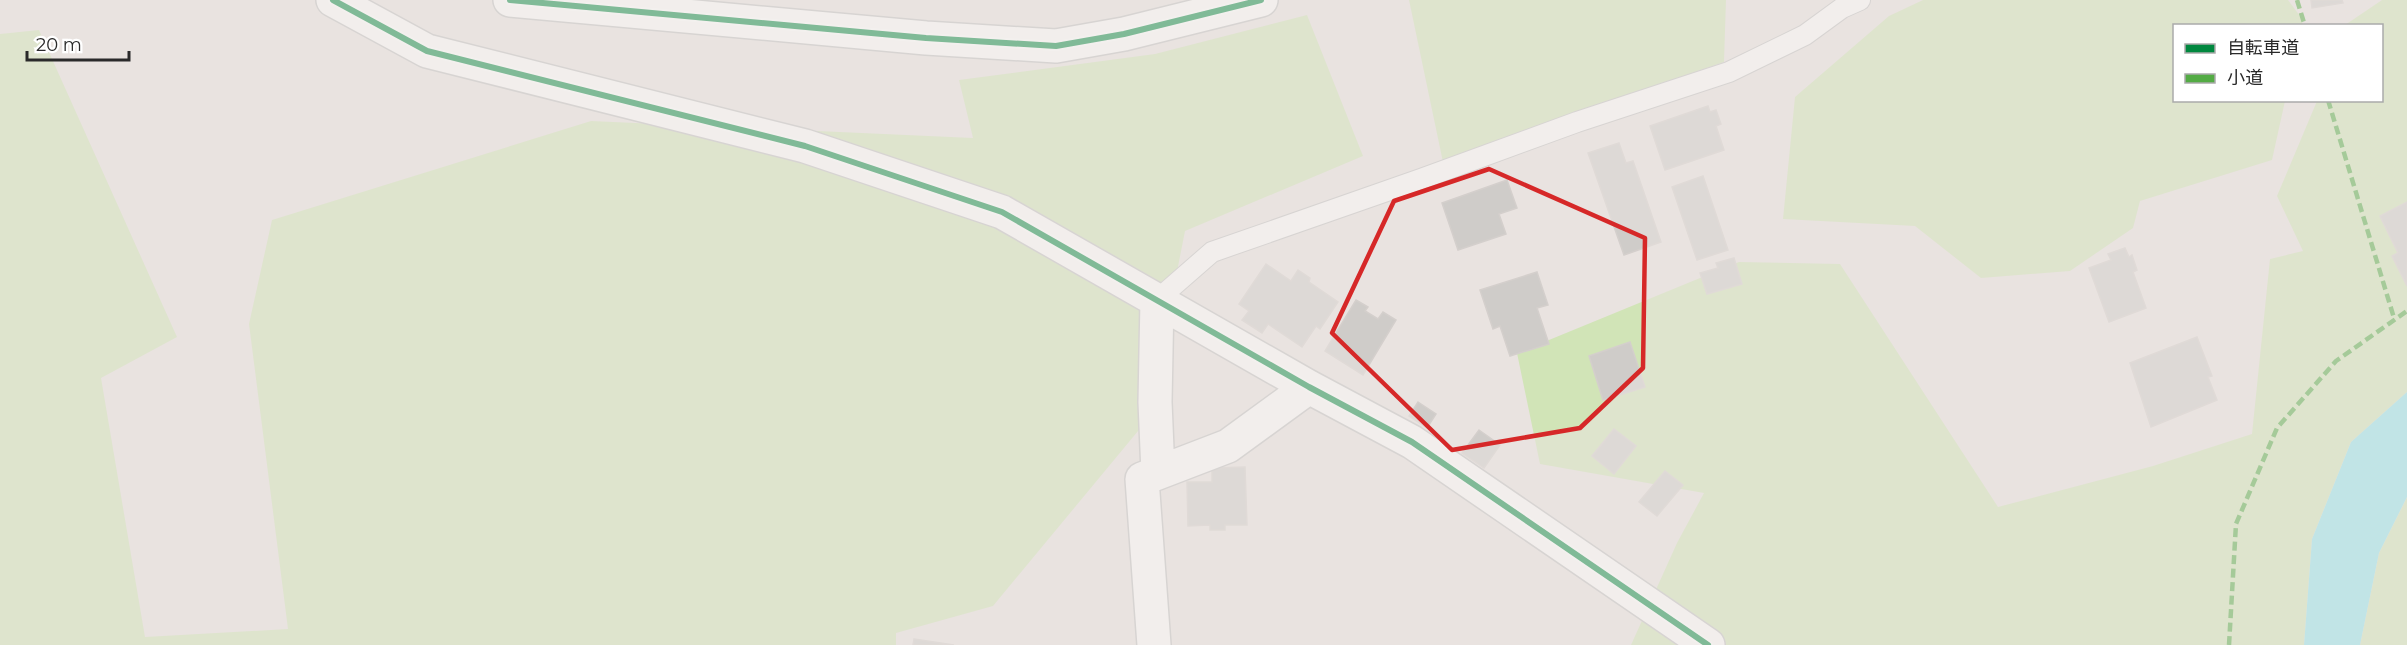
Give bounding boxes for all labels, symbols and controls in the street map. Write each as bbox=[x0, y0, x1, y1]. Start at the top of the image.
scale bar bbox=[27, 24, 129, 62]
legend bbox=[2173, 24, 2383, 102]
text: 20 m bbox=[36, 34, 82, 56]
text: 自転車道 bbox=[2227, 37, 2299, 59]
text: 小道 bbox=[2227, 67, 2263, 89]

